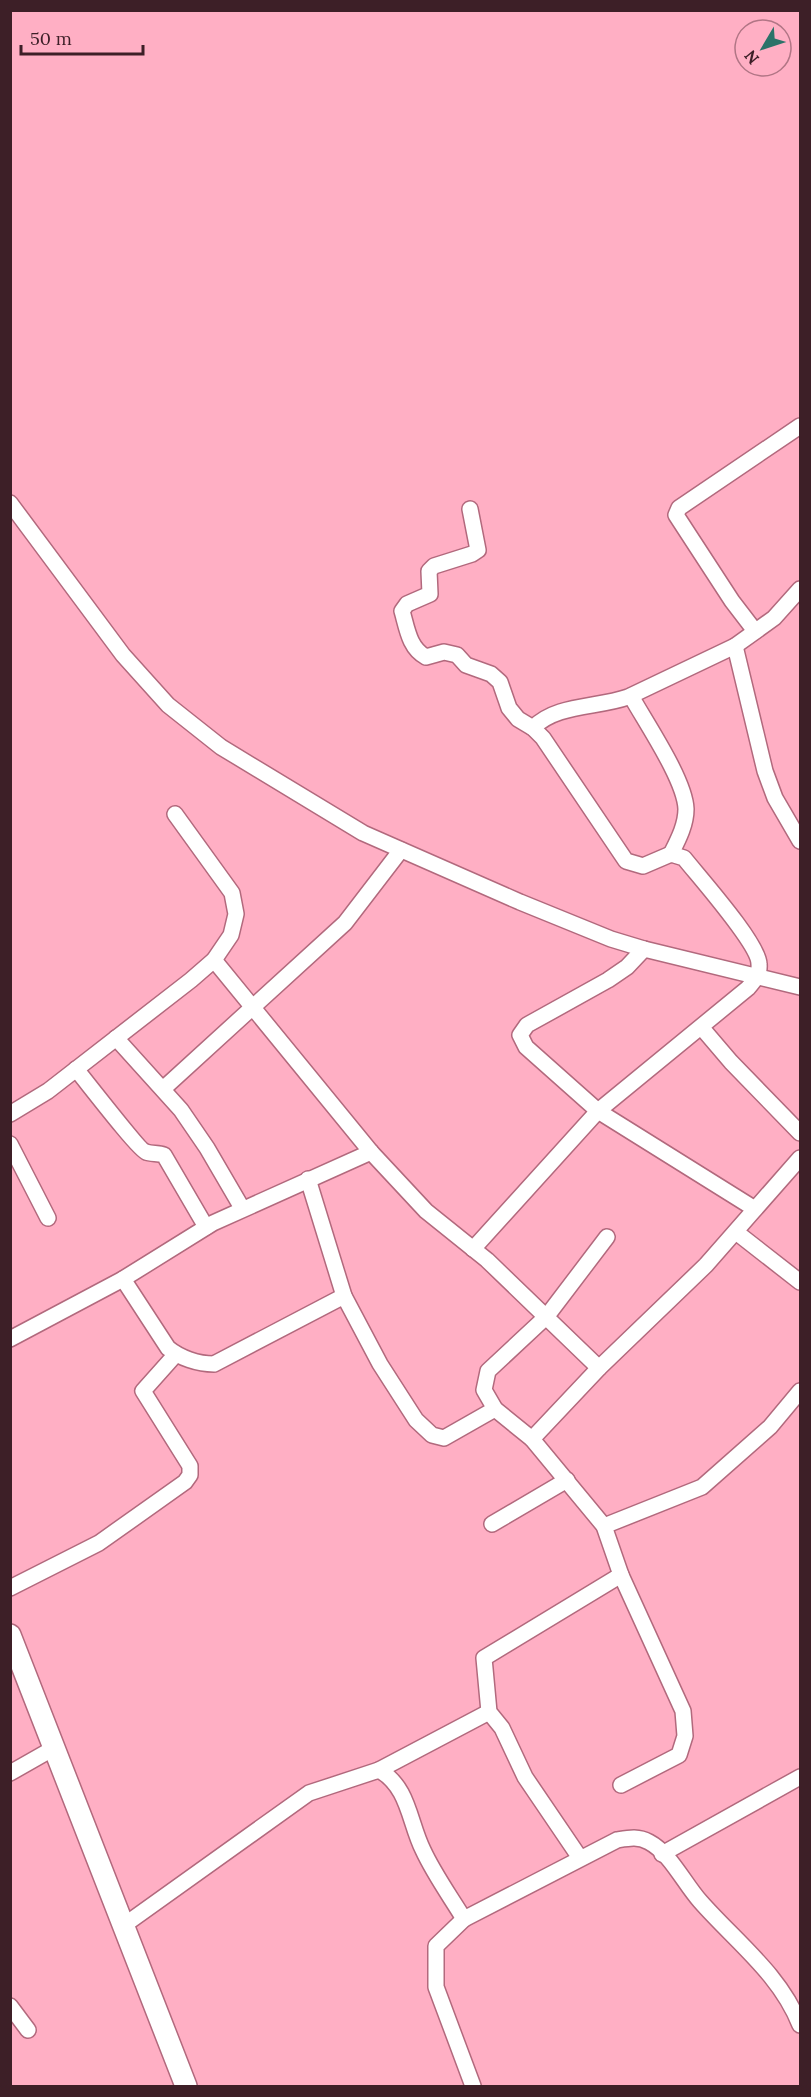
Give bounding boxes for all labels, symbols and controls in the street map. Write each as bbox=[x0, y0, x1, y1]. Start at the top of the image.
scale bar bbox=[21, 18, 142, 56]
north arrow bbox=[733, 18, 793, 78]
text: 50 m bbox=[30, 27, 72, 50]
text: N bbox=[740, 46, 763, 69]

